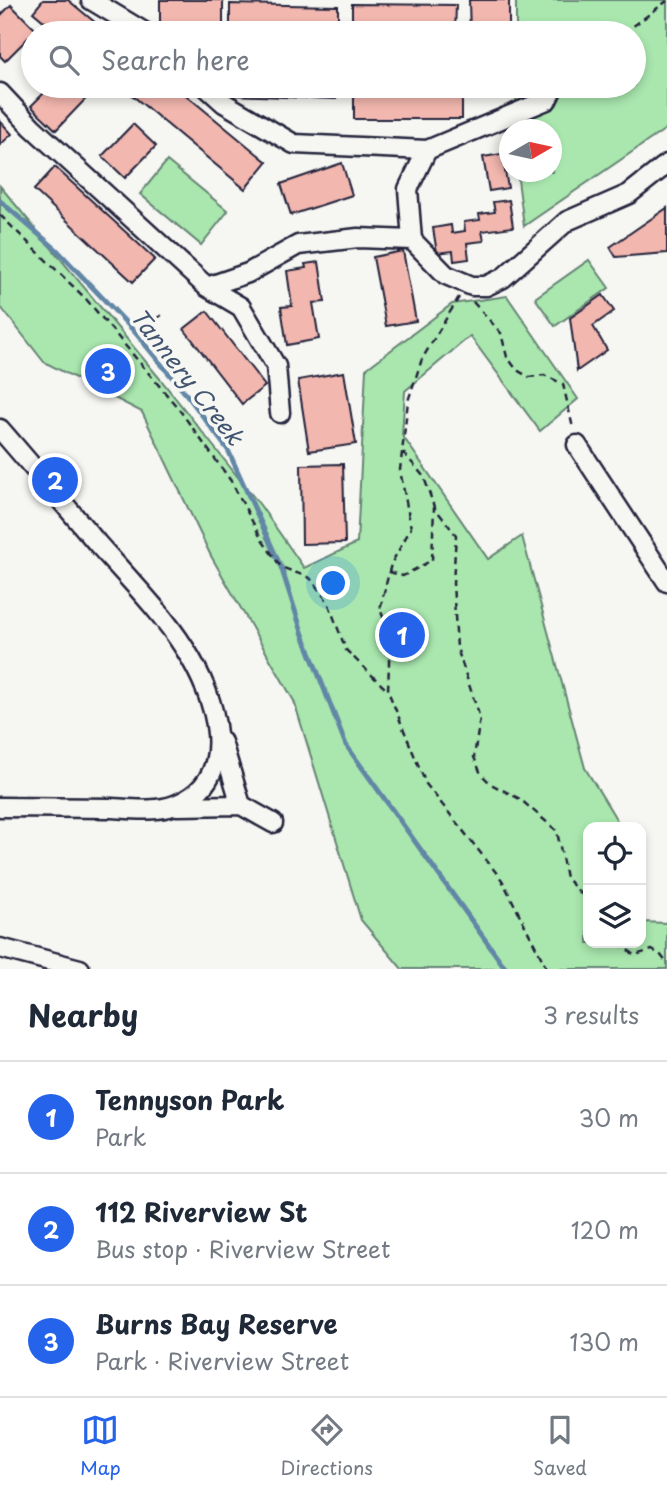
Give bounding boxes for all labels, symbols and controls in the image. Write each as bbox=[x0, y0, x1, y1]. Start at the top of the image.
search box bbox=[21, 21, 646, 98]
text: Search here bbox=[101, 40, 250, 79]
icon: search bbox=[45, 41, 83, 79]
north arrow bbox=[499, 119, 562, 182]
water label: Tannery Creek bbox=[123, 300, 253, 453]
pin: 3 bbox=[85, 345, 131, 397]
pin: 2 bbox=[32, 454, 78, 506]
your location bbox=[316, 566, 350, 600]
pin: 1 bbox=[379, 609, 425, 661]
map controls bbox=[583, 822, 646, 948]
button: locate bbox=[583, 822, 646, 885]
button: layers bbox=[583, 885, 646, 948]
text: Nearby bbox=[28, 992, 138, 1037]
text: 3 results bbox=[543, 997, 639, 1032]
text: Tennyson Park bbox=[95, 1080, 284, 1119]
text: 1 bbox=[46, 1100, 57, 1135]
text: 30 m bbox=[578, 1100, 639, 1135]
text: Park bbox=[95, 1119, 146, 1154]
text: 112 Riverview St bbox=[95, 1192, 307, 1231]
text: 2 bbox=[43, 1212, 59, 1247]
text: 120 m bbox=[571, 1212, 639, 1247]
text: Bus stop · Riverview Street bbox=[95, 1231, 390, 1266]
text: Burns Bay Reserve bbox=[95, 1304, 338, 1343]
text: 3 bbox=[43, 1324, 59, 1359]
text: 130 m bbox=[569, 1324, 639, 1359]
text: Park · Riverview Street bbox=[95, 1343, 349, 1378]
tab: Map bbox=[80, 1411, 121, 1481]
tab: Directions bbox=[281, 1411, 373, 1481]
tab: Saved bbox=[533, 1411, 587, 1481]

